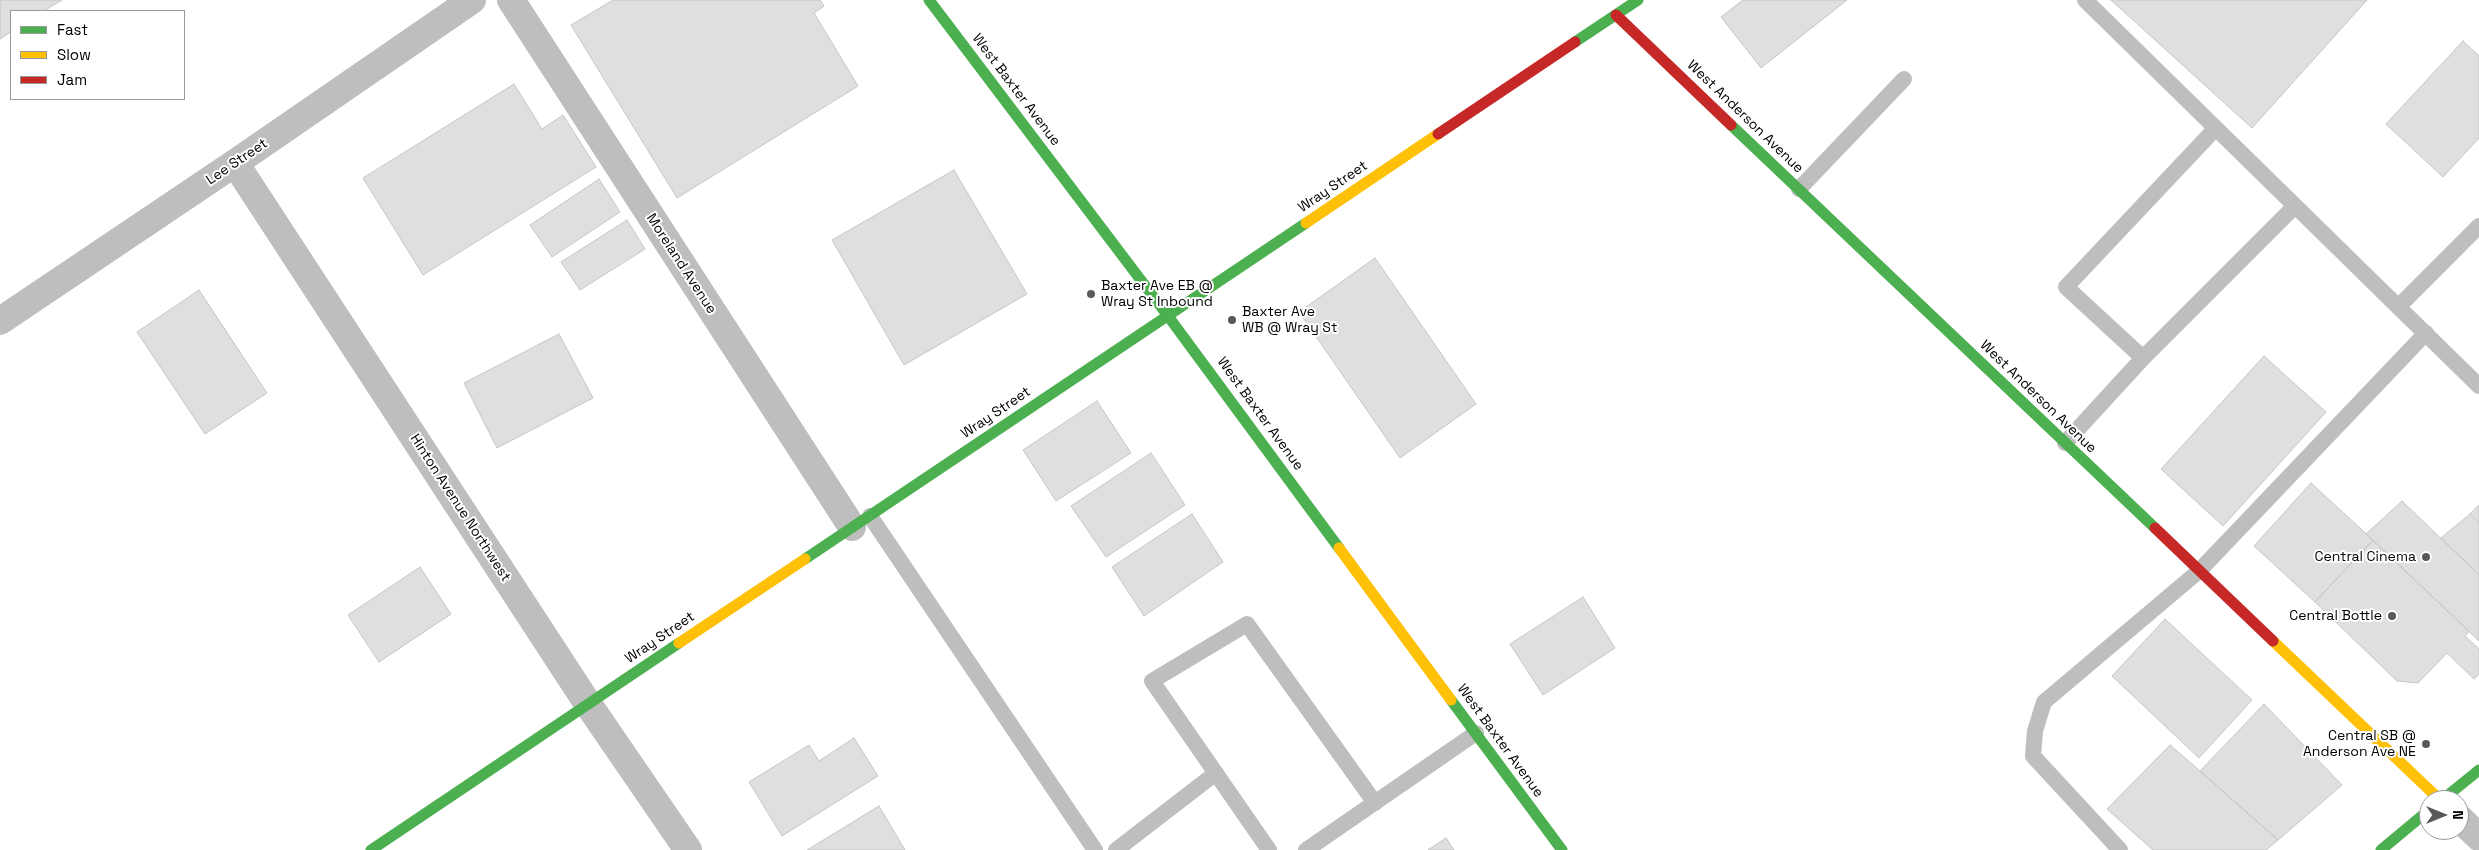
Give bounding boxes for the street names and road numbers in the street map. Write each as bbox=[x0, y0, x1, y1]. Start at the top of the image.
street label: West Baxter Avenue bbox=[968, 31, 1064, 149]
street label: West Anderson Avenue bbox=[1683, 57, 1807, 177]
street label: Lee Street bbox=[203, 135, 271, 189]
street label: Wray Street bbox=[1295, 158, 1371, 216]
street label: Moreland Avenue bbox=[642, 211, 720, 317]
street label: West Anderson Avenue bbox=[1976, 337, 2100, 457]
street label: West Baxter Avenue bbox=[1213, 354, 1307, 474]
street label: Wray Street bbox=[958, 384, 1034, 442]
street label: Hinton Avenue Northwest bbox=[406, 431, 514, 585]
street label: Wray Street bbox=[622, 609, 698, 667]
street label: West Baxter Avenue bbox=[1453, 681, 1547, 801]

